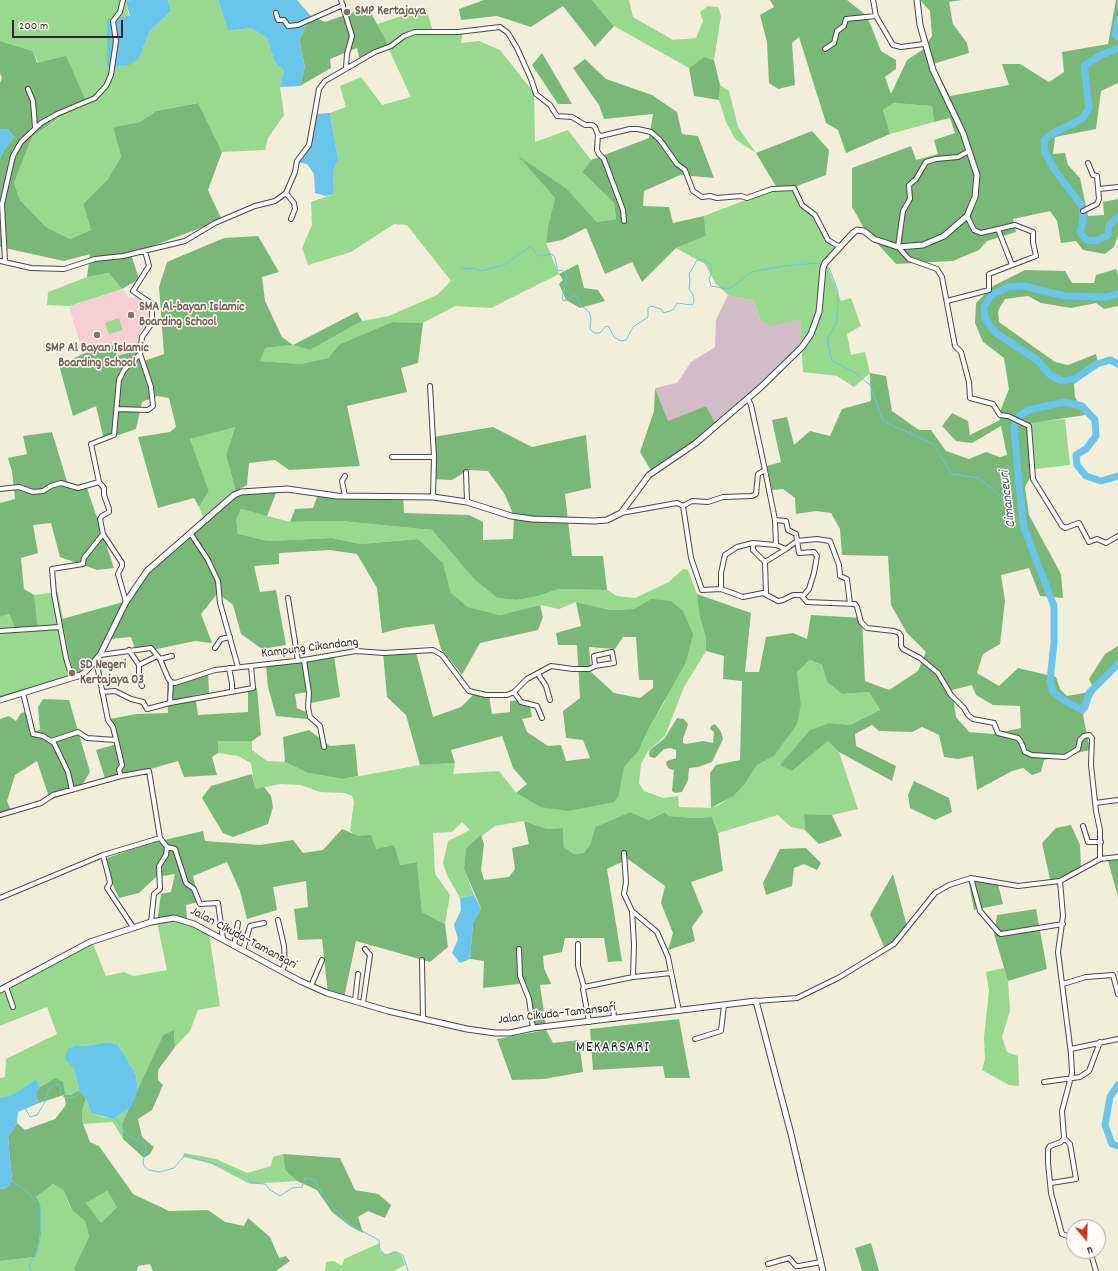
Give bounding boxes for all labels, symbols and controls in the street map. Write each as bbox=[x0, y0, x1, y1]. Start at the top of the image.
place label: SMP Kertajaya bbox=[355, 4, 426, 20]
marker: SMP Kertajaya bbox=[342, 7, 352, 17]
scale bar bbox=[14, 12, 125, 38]
text: 200 m bbox=[19, 18, 48, 35]
place label: SMA Al-bayan Islamic Boarding School bbox=[139, 300, 244, 331]
marker: SMA Al-bayan Islamic Boarding School bbox=[126, 310, 136, 320]
marker: SMP Al Bayan Islamic Boarding School bbox=[92, 330, 102, 340]
place label: SMP Al Bayan Islamic Boarding School bbox=[45, 341, 149, 372]
water label: Cimanceuri bbox=[997, 469, 1021, 529]
street label: Kampung Cikandang bbox=[261, 635, 359, 663]
place label: SD Negeri Kertajaya 03 bbox=[80, 658, 144, 689]
marker: SD Negeri Kertajaya 03 bbox=[67, 668, 77, 678]
street label: Jalan Cikuda–Tamansari bbox=[187, 904, 299, 974]
street label: Jalan Cikuda–Tamansari bbox=[497, 1001, 617, 1029]
district label: MEKARSARI bbox=[576, 1040, 650, 1058]
north arrow bbox=[1066, 1219, 1106, 1259]
text: U bbox=[1084, 1241, 1095, 1258]

